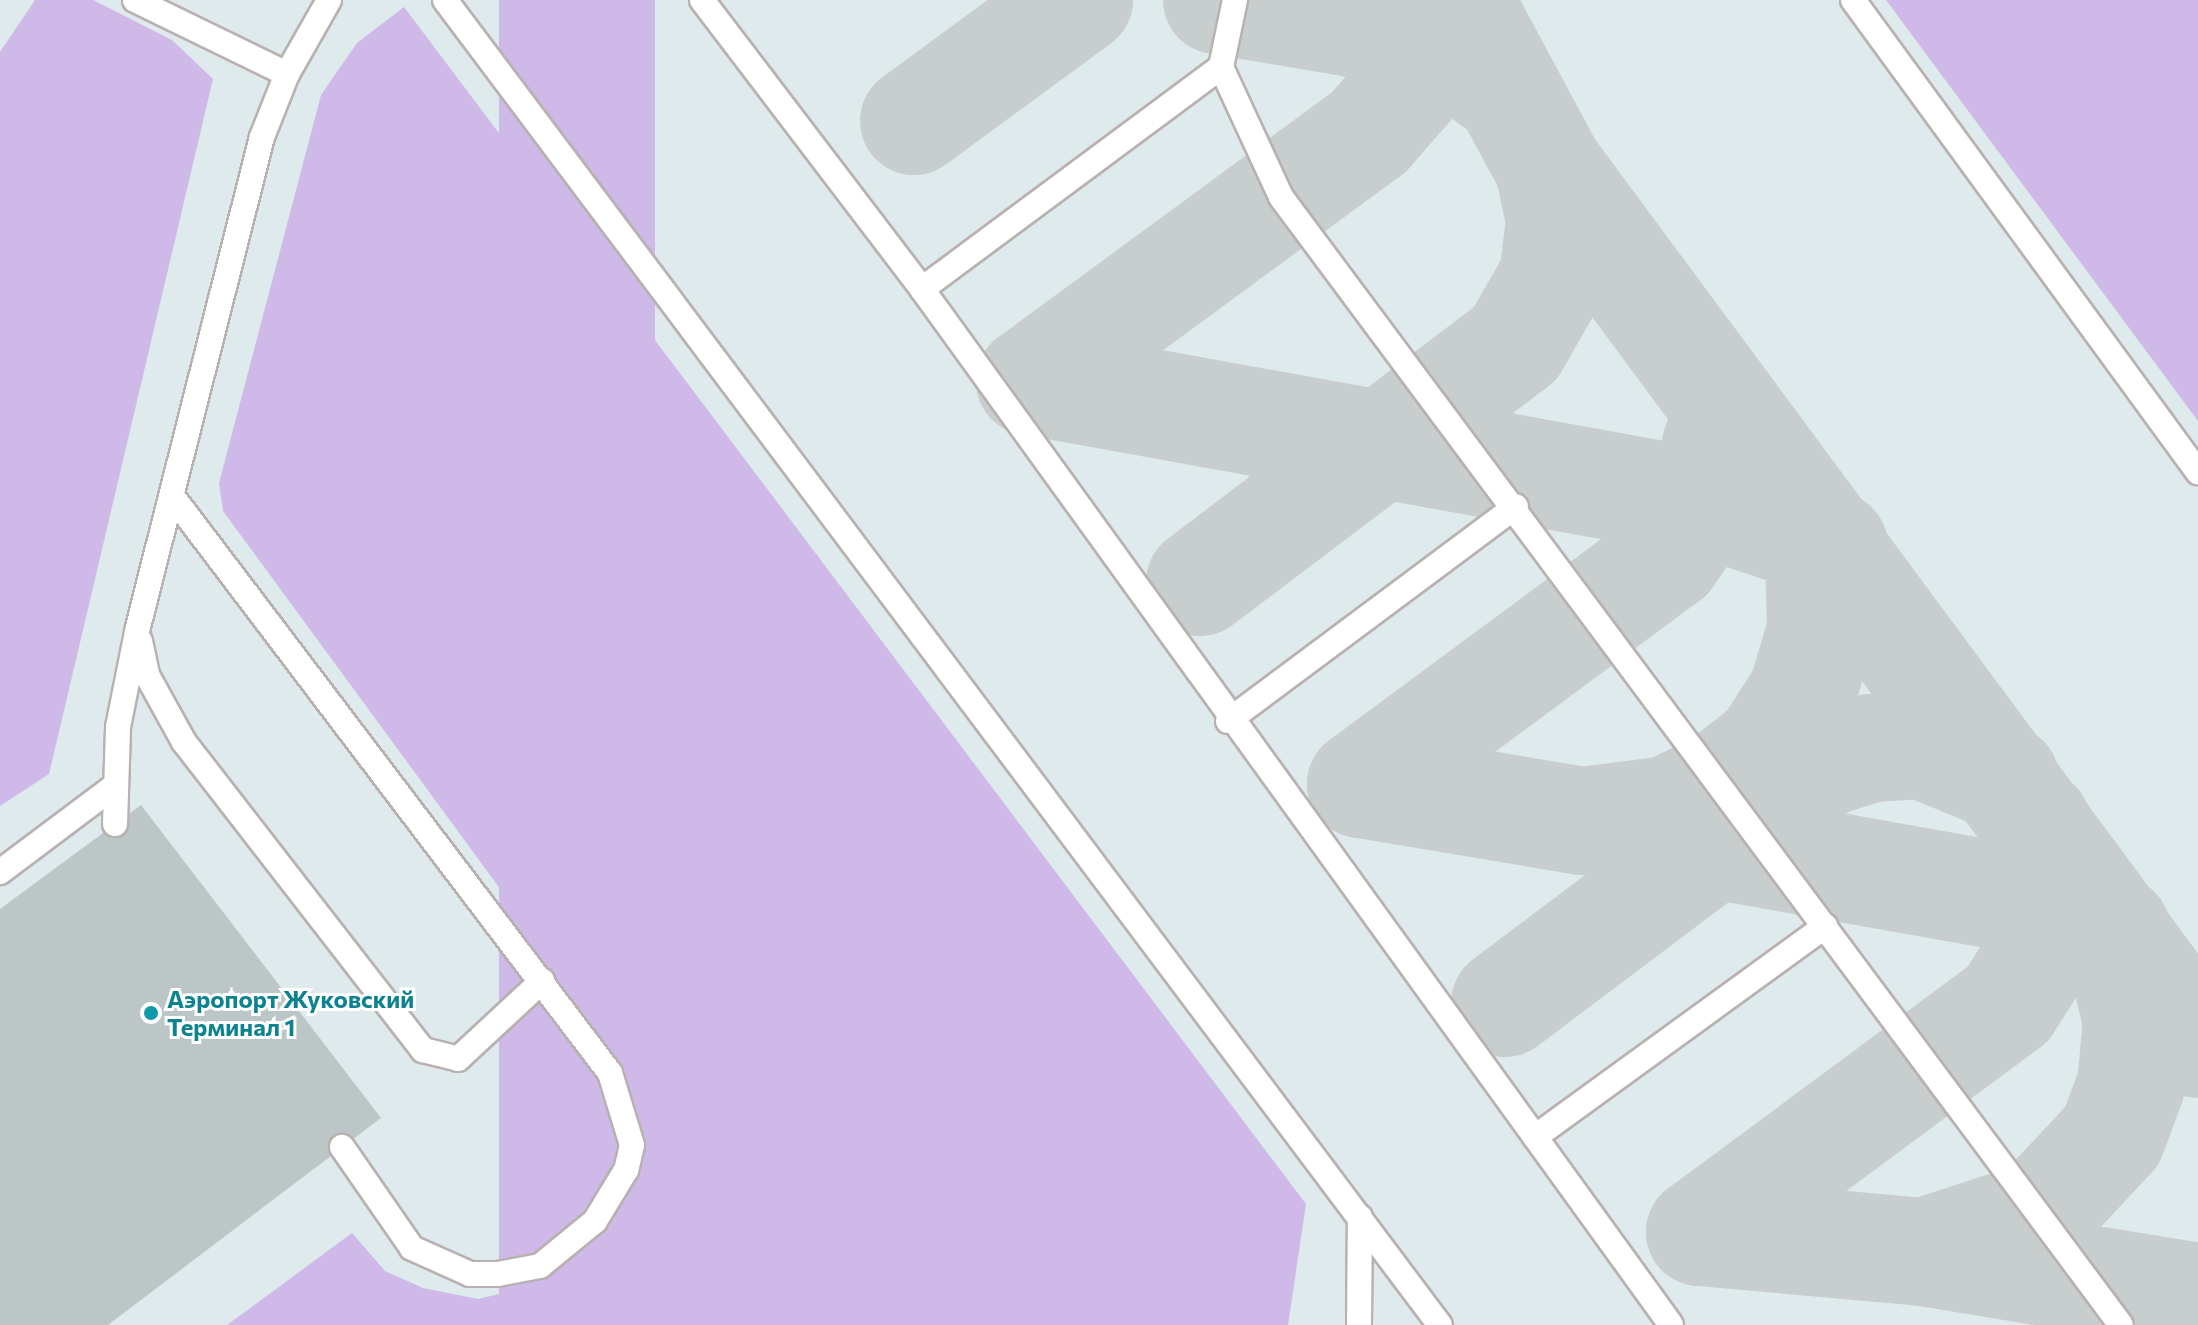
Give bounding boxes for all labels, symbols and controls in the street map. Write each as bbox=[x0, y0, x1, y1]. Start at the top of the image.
place label: Аэропорт Жуковский Терминал 1 bbox=[167, 985, 414, 1041]
marker: Аэропорт Жуковский Терминал 1 bbox=[142, 1004, 160, 1022]

